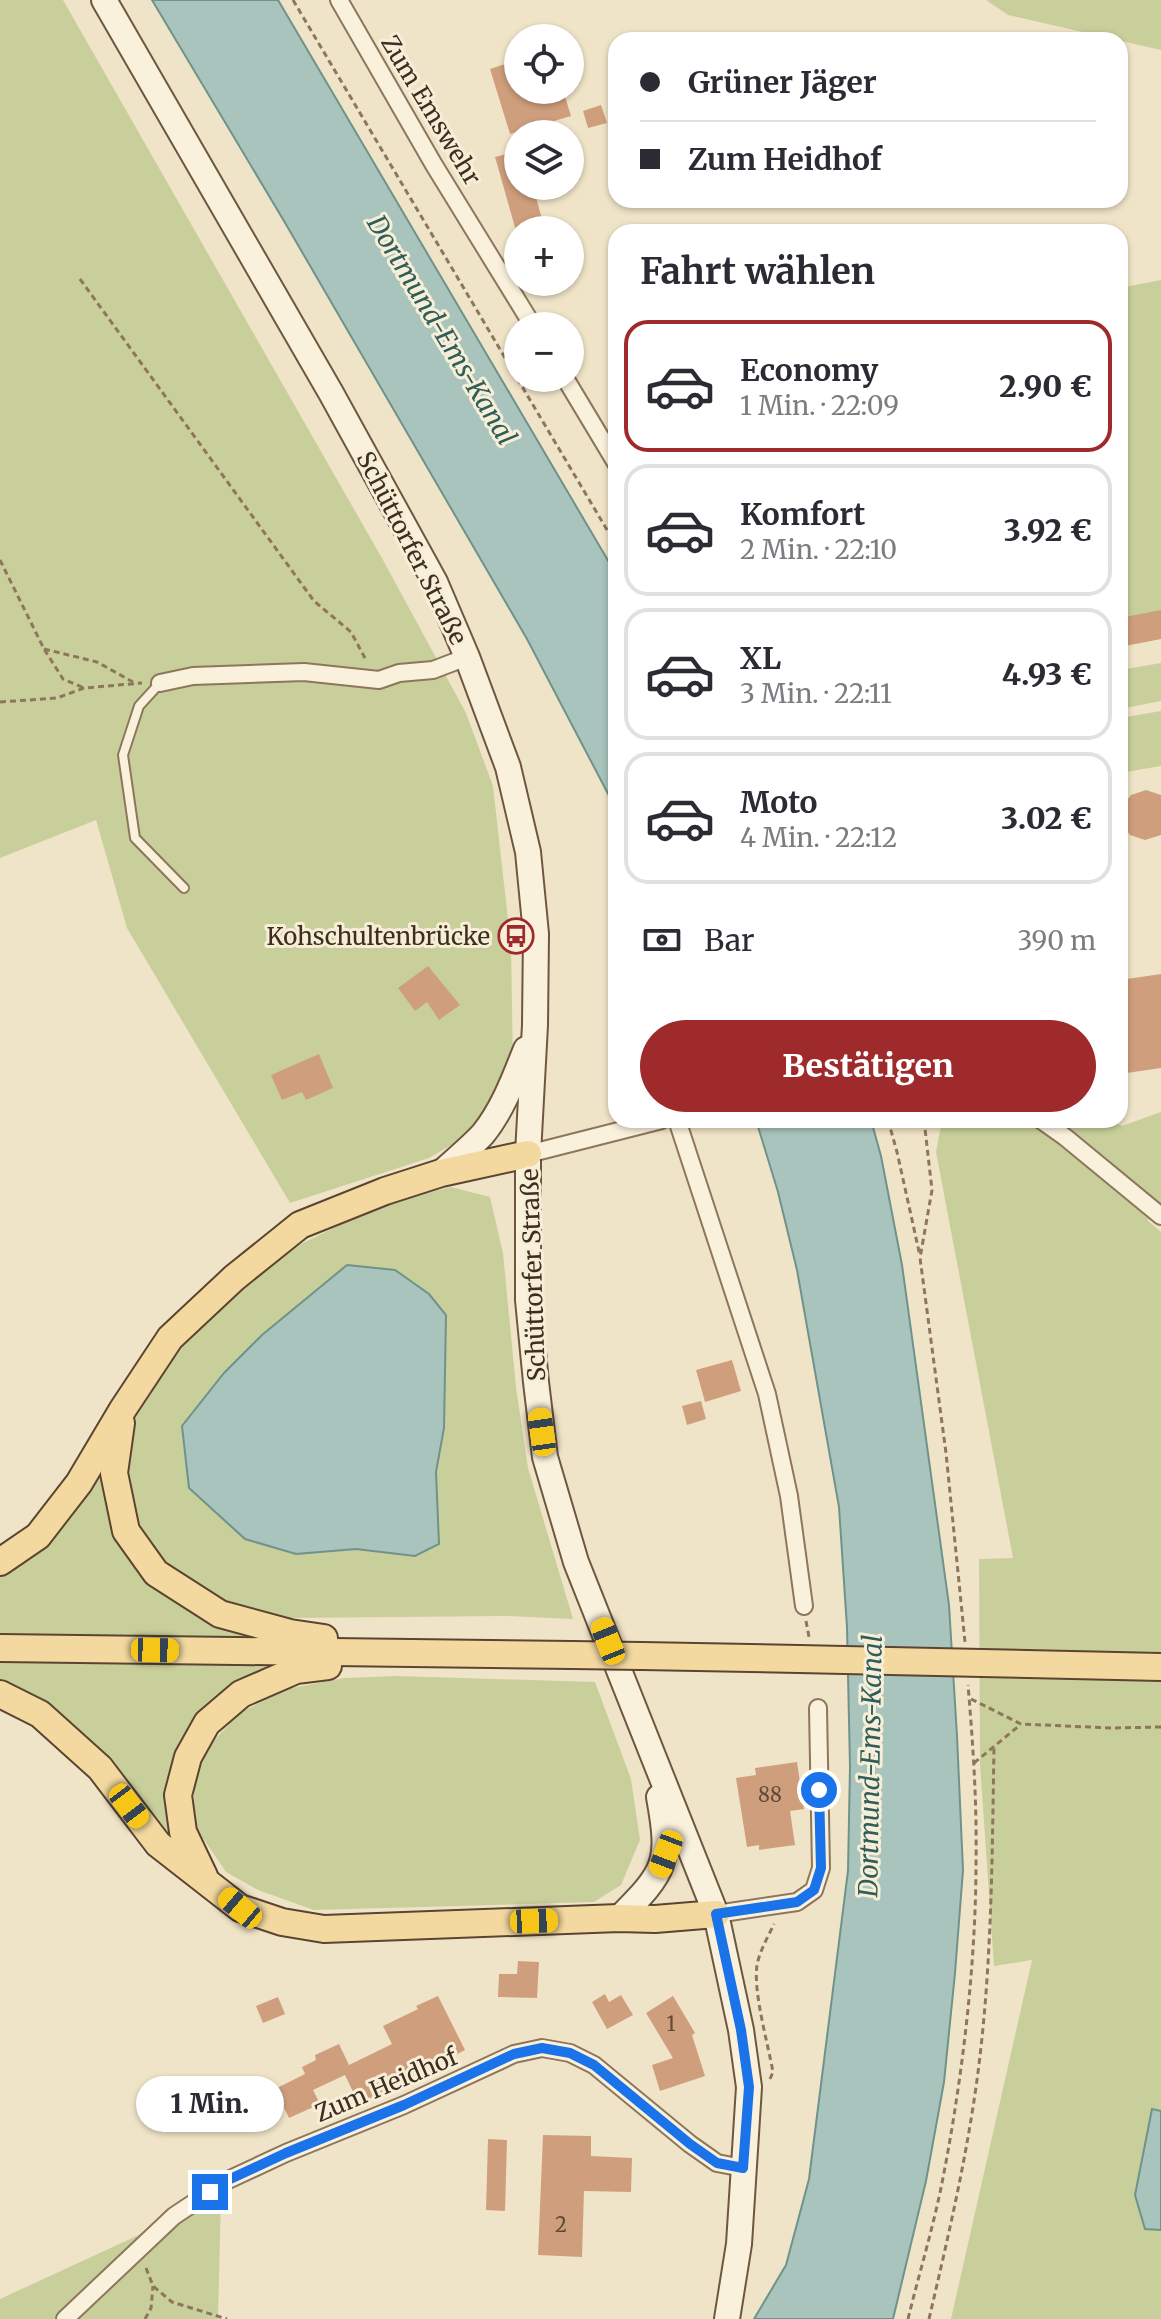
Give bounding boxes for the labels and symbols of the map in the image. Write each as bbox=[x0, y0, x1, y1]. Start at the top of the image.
street label: Zum Emswehr bbox=[374, 29, 488, 191]
water label: Dortmund-Ems-Kanal bbox=[360, 208, 524, 451]
street label: Schüttorfer Straße bbox=[350, 446, 474, 650]
bus stop icon: Kohschultenbrücke bbox=[497, 917, 535, 955]
place label: Kohschultenbrücke bbox=[267, 921, 490, 952]
street label: Schüttorfer Straße bbox=[514, 1168, 552, 1382]
car bbox=[527, 1407, 557, 1457]
car bbox=[588, 1614, 628, 1668]
water label: Dortmund-Ems-Kanal bbox=[851, 1634, 889, 1899]
car bbox=[131, 1638, 179, 1662]
route start bbox=[801, 1772, 837, 1808]
car bbox=[105, 1780, 153, 1832]
house number: 88 bbox=[758, 1782, 782, 1807]
car bbox=[646, 1827, 686, 1881]
car bbox=[214, 1883, 266, 1933]
car bbox=[510, 1908, 558, 1934]
house number: 1 bbox=[666, 2011, 676, 2036]
street label: Zum Heidhof bbox=[310, 2041, 463, 2129]
callout: 1 Min. bbox=[136, 2076, 284, 2132]
route end bbox=[192, 2174, 228, 2210]
house number: 2 bbox=[555, 2212, 567, 2237]

